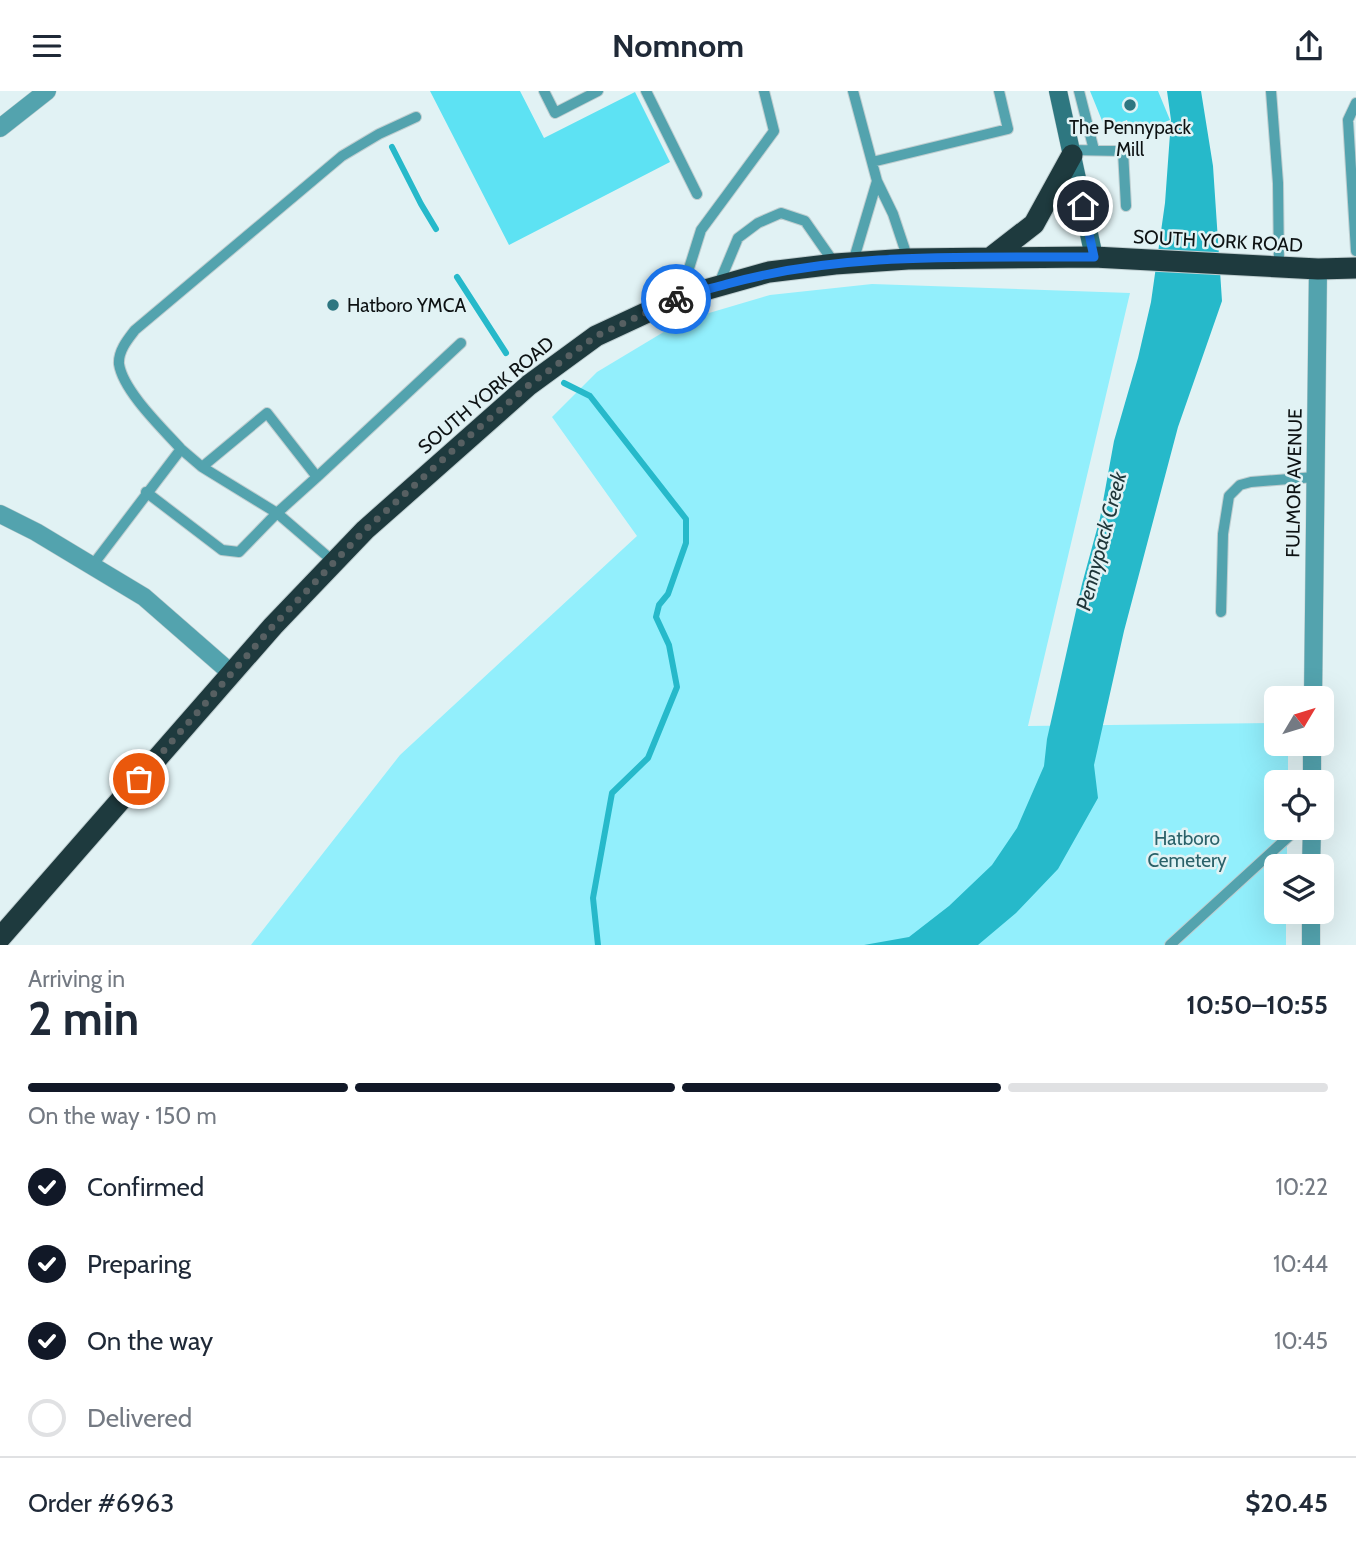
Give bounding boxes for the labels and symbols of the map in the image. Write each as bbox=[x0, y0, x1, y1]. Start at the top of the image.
marker: The Pennypack Mill bbox=[1122, 97, 1138, 113]
place label: The Pennypack Mill bbox=[1069, 116, 1192, 161]
pin bbox=[1053, 176, 1113, 236]
street label: SOUTH YORK ROAD bbox=[1132, 225, 1304, 257]
courier bbox=[641, 264, 711, 334]
place label: Hatboro YMCA bbox=[347, 294, 466, 317]
marker: Hatboro YMCA bbox=[325, 297, 341, 313]
street label: SOUTH YORK ROAD bbox=[413, 331, 559, 458]
street label: FULMOR AVENUE bbox=[1281, 408, 1307, 558]
water label: Pennypack Creek bbox=[1071, 468, 1132, 613]
north arrow bbox=[1264, 686, 1334, 756]
pin bbox=[109, 749, 169, 809]
park label: Hatboro Cemetery bbox=[1147, 827, 1227, 872]

